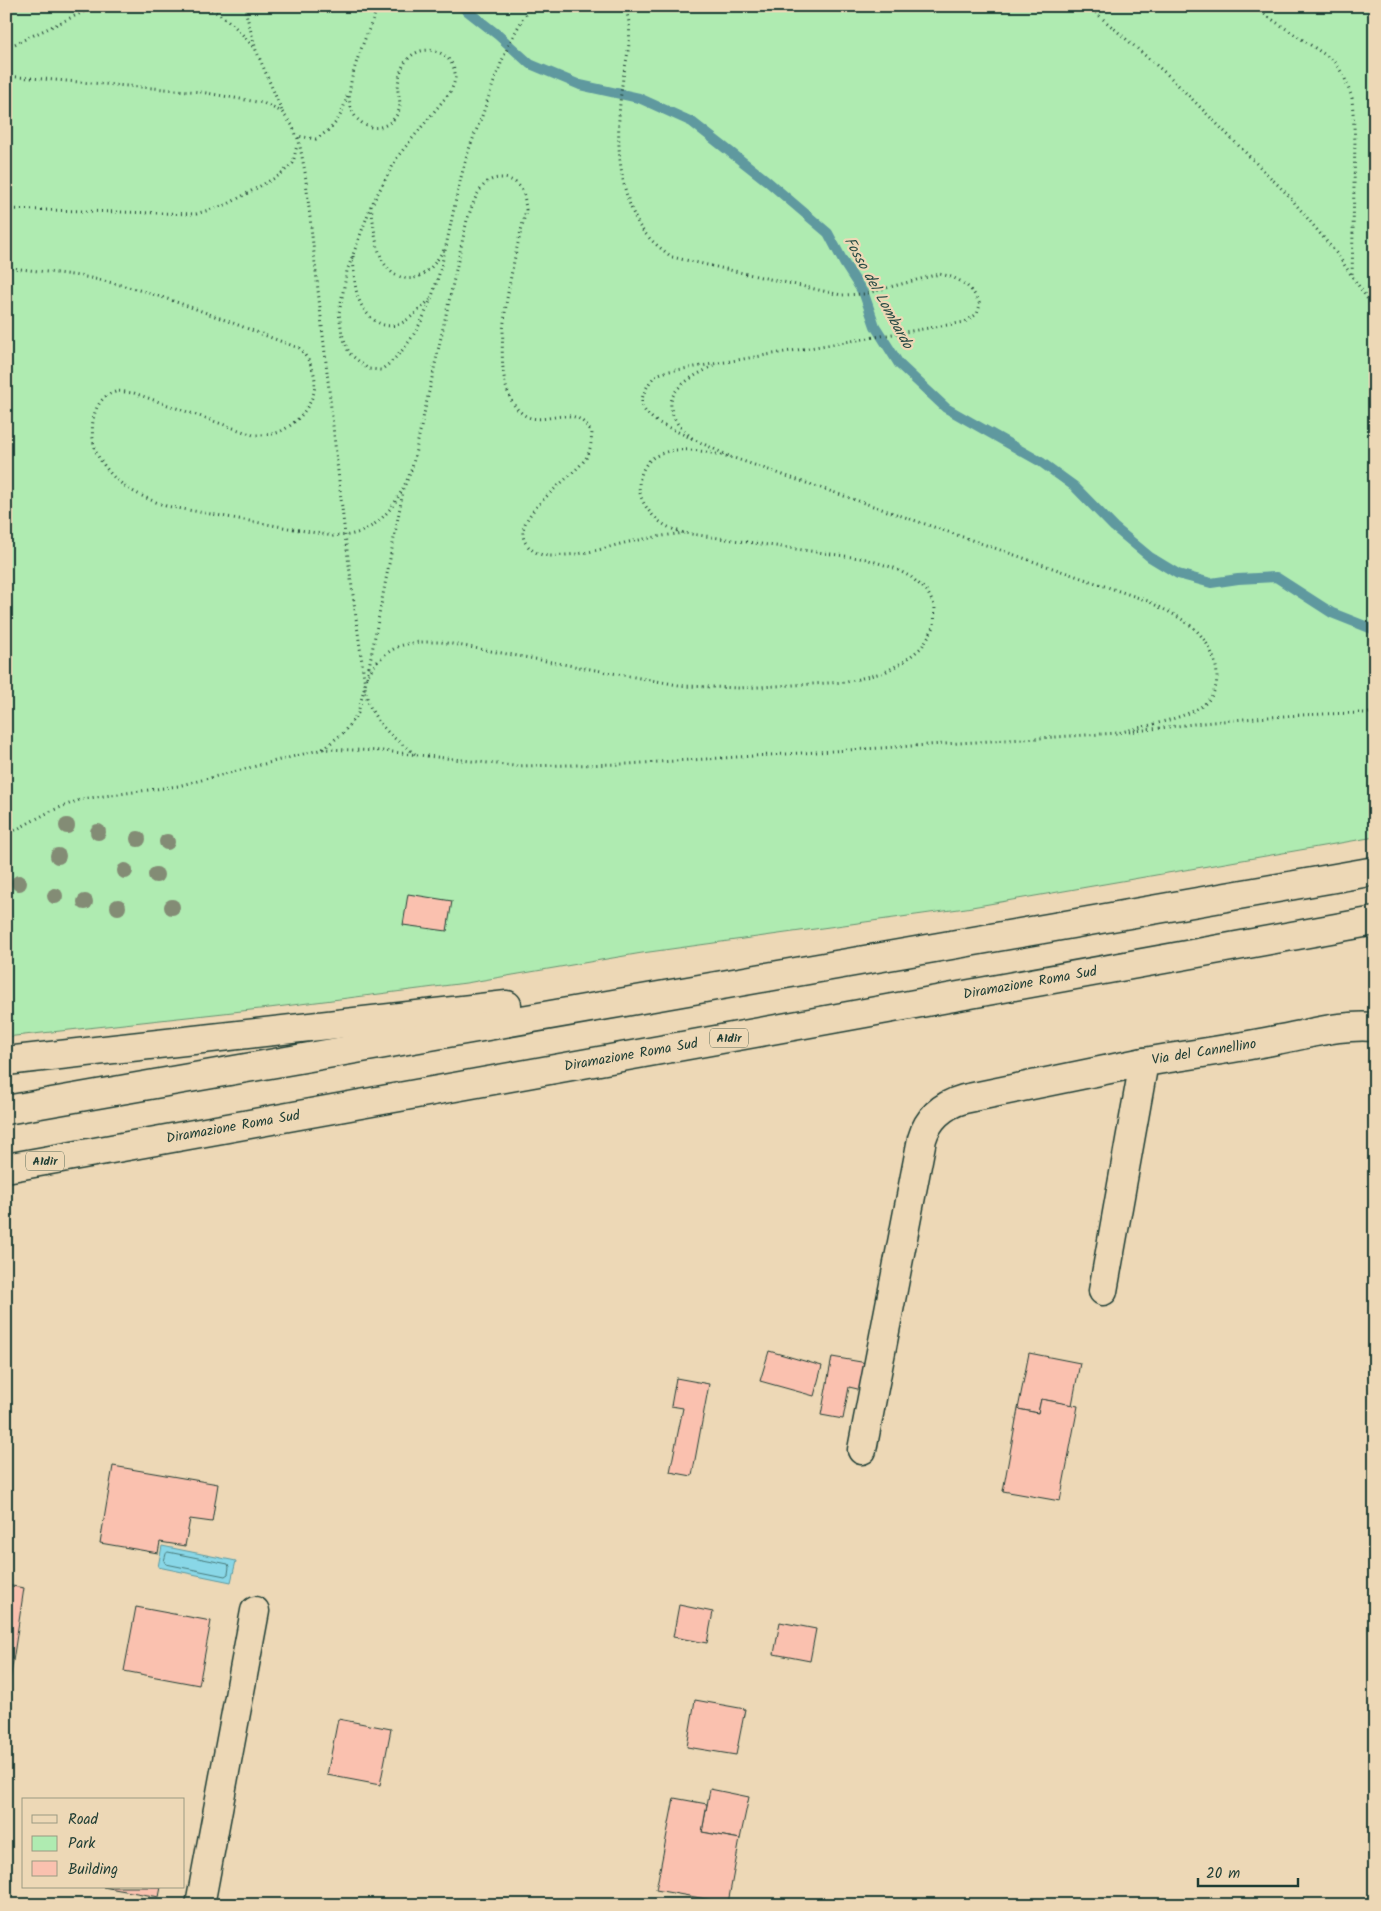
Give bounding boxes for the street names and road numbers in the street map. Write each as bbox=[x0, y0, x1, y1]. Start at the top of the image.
street label: Diramazione Roma Sud bbox=[961, 960, 1100, 1006]
road number: A1dir bbox=[710, 1028, 748, 1048]
street label: Diramazione Roma Sud bbox=[562, 1032, 701, 1078]
street label: Via del Cannellino bbox=[1150, 1033, 1258, 1071]
street label: Diramazione Roma Sud bbox=[164, 1104, 303, 1150]
road number: A1dir bbox=[26, 1152, 64, 1170]

